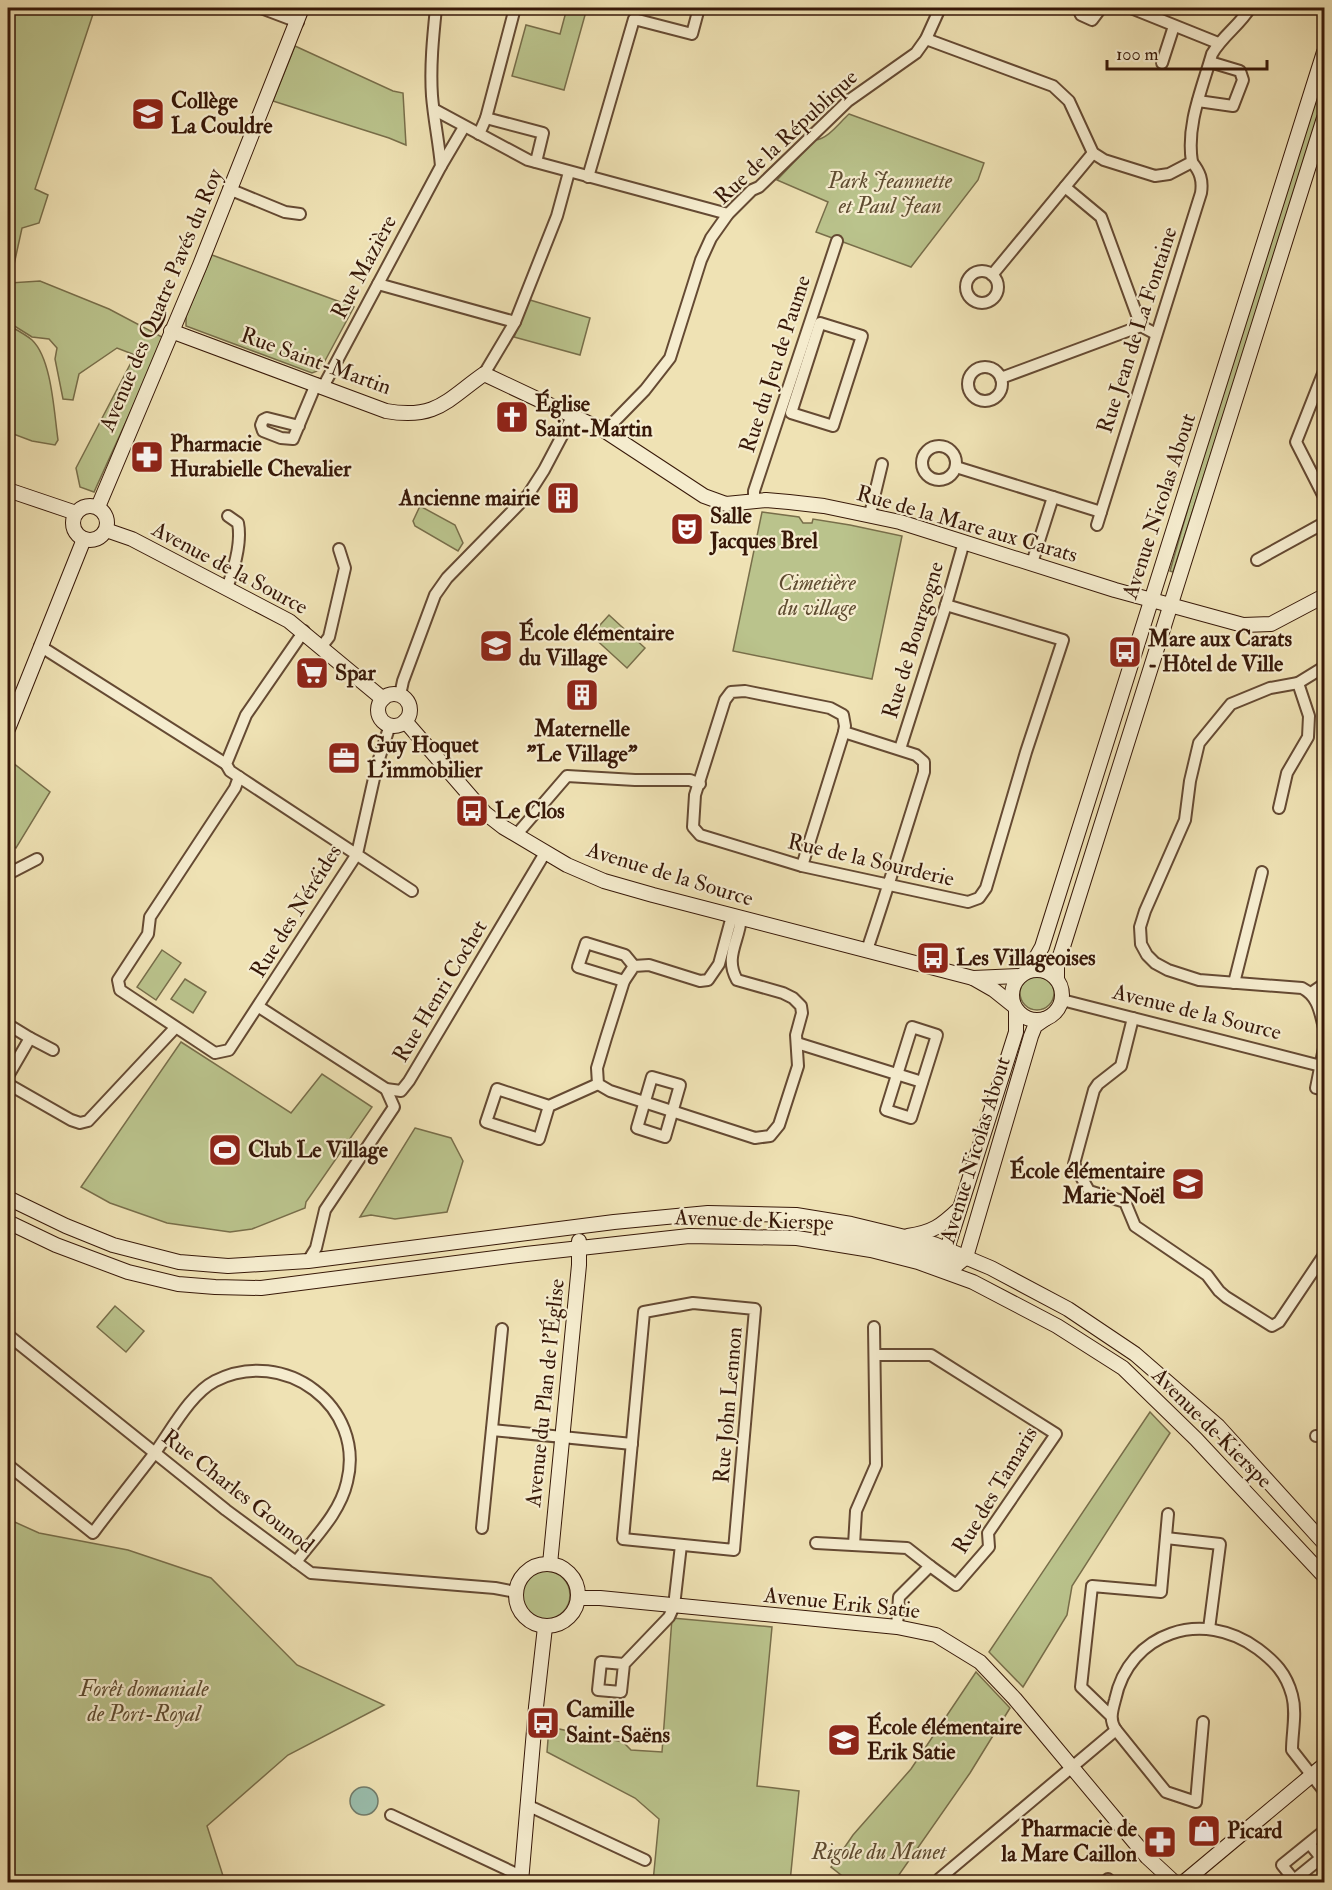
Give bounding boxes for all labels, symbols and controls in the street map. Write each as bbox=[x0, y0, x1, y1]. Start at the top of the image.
scale bar bbox=[1107, 33, 1268, 71]
text: 100 m bbox=[1116, 43, 1159, 66]
street label: Rue de la République bbox=[708, 63, 864, 211]
place label: Collège La Couldre bbox=[171, 87, 273, 140]
school or university icon: Collège La Couldre bbox=[130, 96, 166, 132]
street label: Avenue des Quatre Pavés du Roy bbox=[92, 164, 229, 437]
park label: Park Jeannette et Paul Jean bbox=[827, 167, 953, 220]
street label: Rue Mazière bbox=[325, 210, 403, 324]
street label: Rue Jean de La Fontaine bbox=[1090, 223, 1184, 437]
street label: Rue du Jeu de Paume bbox=[733, 272, 817, 456]
street label: Rue Saint-Martin bbox=[237, 321, 395, 401]
place label: Église Saint-Martin bbox=[535, 388, 653, 443]
church icon: Église Saint-Martin bbox=[494, 399, 530, 435]
street label: Avenue Nicolas About bbox=[1115, 410, 1202, 603]
place label: Pharmacie Hurabielle Chevalier bbox=[170, 430, 352, 483]
pharmacy icon: Pharmacie Hurabielle Chevalier bbox=[129, 439, 165, 475]
street label: Rue de la Mare aux Carats bbox=[853, 479, 1081, 569]
building icon: Ancienne mairie bbox=[545, 480, 581, 516]
place label: Ancienne mairie bbox=[398, 484, 541, 512]
place label: Salle Jacques Brel bbox=[709, 502, 818, 556]
theatre icon: Salle Jacques Brel bbox=[669, 511, 705, 547]
street label: Avenue de la Source bbox=[146, 515, 313, 621]
street label: Rue de Bourgogne bbox=[876, 558, 950, 722]
park label: Cimetière du village bbox=[777, 569, 857, 622]
place label: École élémentaire du Village bbox=[519, 617, 675, 673]
place label: Mare aux Carats - Hôtel de Ville bbox=[1147, 625, 1292, 678]
school or university icon: École élémentaire du Village bbox=[478, 628, 514, 664]
bus stop icon: Mare aux Carats - Hôtel de Ville bbox=[1107, 634, 1143, 670]
supermarket icon: Spar bbox=[294, 655, 330, 691]
place label: Spar bbox=[335, 659, 376, 688]
building icon: Maternelle "Le Village" bbox=[564, 677, 600, 713]
place label: Maternelle "Le Village" bbox=[527, 715, 638, 769]
place label: Guy Hoquet L'immobilier bbox=[367, 731, 483, 784]
office icon: Guy Hoquet L'immobilier bbox=[326, 740, 362, 776]
bus stop icon: Le Clos bbox=[454, 793, 490, 829]
place label: Le Clos bbox=[495, 797, 565, 825]
street label: Rue de la Sourderie bbox=[785, 827, 957, 893]
street label: Avenue de la Source bbox=[582, 835, 757, 913]
street label: Rue des Néréides bbox=[244, 839, 348, 983]
street label: Rue Henri Cochet bbox=[386, 915, 494, 1067]
bus stop icon: Les Villageoises bbox=[915, 940, 951, 976]
place label: Les Villageoises bbox=[956, 944, 1096, 973]
street label: Avenue de la Source bbox=[1109, 977, 1284, 1046]
street label: Avenue Nicolas About bbox=[933, 1053, 1017, 1248]
sports icon: Club Le Village bbox=[207, 1132, 243, 1168]
place label: Club Le Village bbox=[248, 1136, 389, 1165]
place label: École élémentaire Marie Noël bbox=[1010, 1155, 1166, 1210]
school or university icon: École élémentaire Marie Noël bbox=[1170, 1166, 1206, 1202]
street label: Avenue de Kierspe bbox=[673, 1203, 834, 1238]
street label: Avenue du Plan de l'Église bbox=[518, 1277, 571, 1510]
street label: Rue John Lennon bbox=[707, 1326, 749, 1484]
street label: Avenue de Kierspe bbox=[1144, 1361, 1278, 1495]
street label: Rue des Tamaris bbox=[946, 1421, 1044, 1559]
street label: Rue Charles Gounod bbox=[156, 1423, 320, 1559]
street label: Avenue Erik Satie bbox=[762, 1581, 921, 1625]
park label: Forêt domaniale de Port-Royal bbox=[78, 1675, 209, 1728]
place label: Camille Saint-Saëns bbox=[566, 1696, 671, 1749]
bus stop icon: Camille Saint-Saëns bbox=[525, 1705, 561, 1741]
place label: École élémentaire Erik Satie bbox=[867, 1711, 1023, 1766]
school or university icon: École élémentaire Erik Satie bbox=[826, 1722, 862, 1758]
shop icon: Picard bbox=[1186, 1813, 1222, 1849]
place label: Pharmacie de la Mare Caillon bbox=[1001, 1815, 1138, 1868]
place label: Picard bbox=[1227, 1817, 1283, 1845]
pharmacy icon: Pharmacie de la Mare Caillon bbox=[1142, 1824, 1178, 1860]
park label: Rigole du Manet bbox=[811, 1838, 948, 1866]

